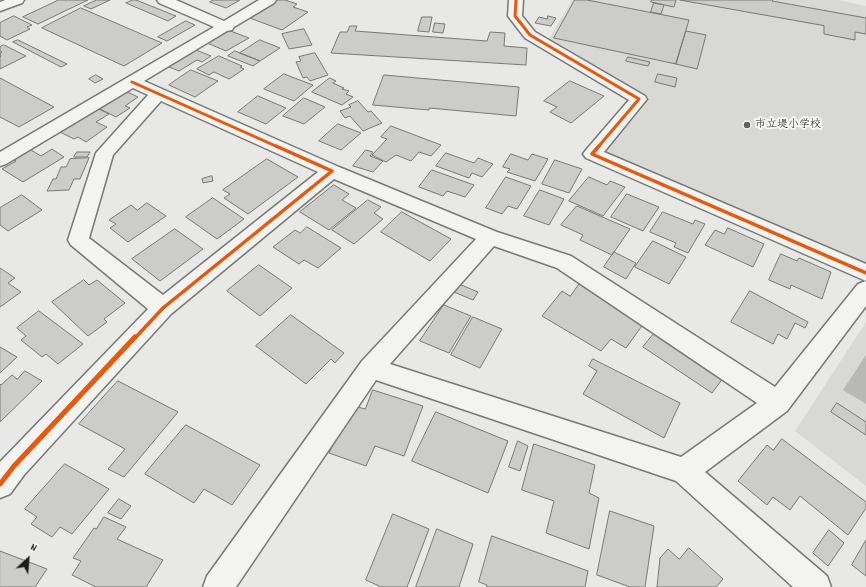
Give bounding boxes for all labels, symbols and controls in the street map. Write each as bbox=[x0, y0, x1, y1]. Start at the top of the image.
place label: 市立堤小学校 bbox=[755, 118, 821, 132]
marker: 市立堤小学校 bbox=[742, 120, 752, 130]
north arrow bbox=[8, 539, 48, 579]
text: N bbox=[27, 540, 39, 557]

